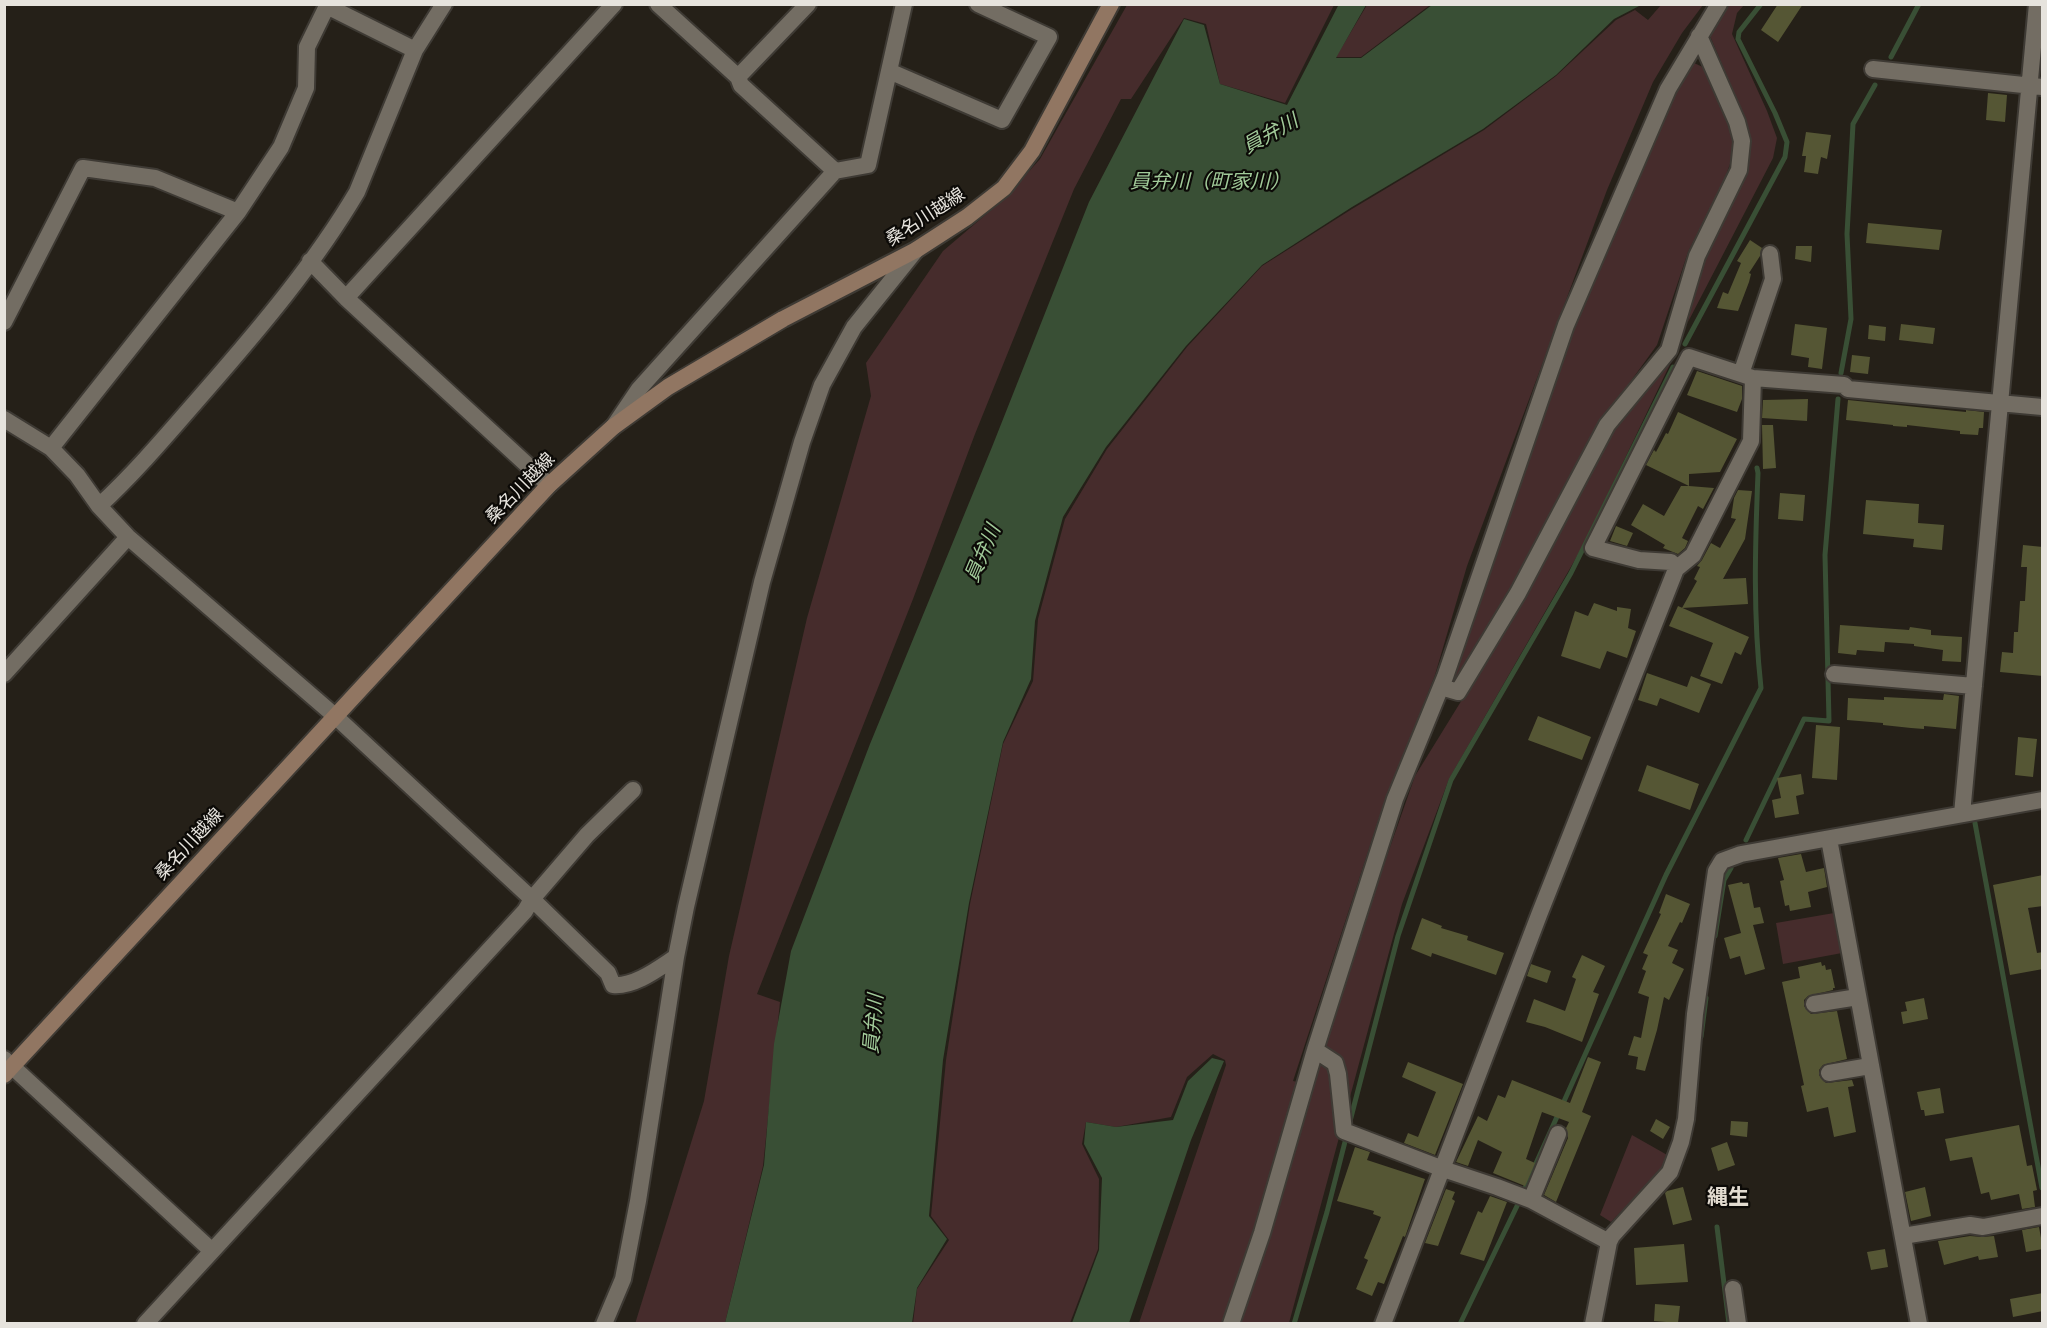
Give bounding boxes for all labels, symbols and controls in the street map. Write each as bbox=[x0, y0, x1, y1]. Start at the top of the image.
water label: 員弁川 bbox=[1239, 110, 1303, 160]
water label: 員弁川（町家川） bbox=[1130, 171, 1290, 195]
street label: 桑名川越線 bbox=[882, 184, 970, 252]
street label: 桑名川越線 bbox=[482, 449, 560, 529]
water label: 員弁川 bbox=[961, 522, 1007, 586]
street label: 桑名川越線 bbox=[151, 805, 229, 885]
water label: 員弁川 bbox=[860, 993, 890, 1055]
district label: 縄生 bbox=[1707, 1186, 1749, 1212]

